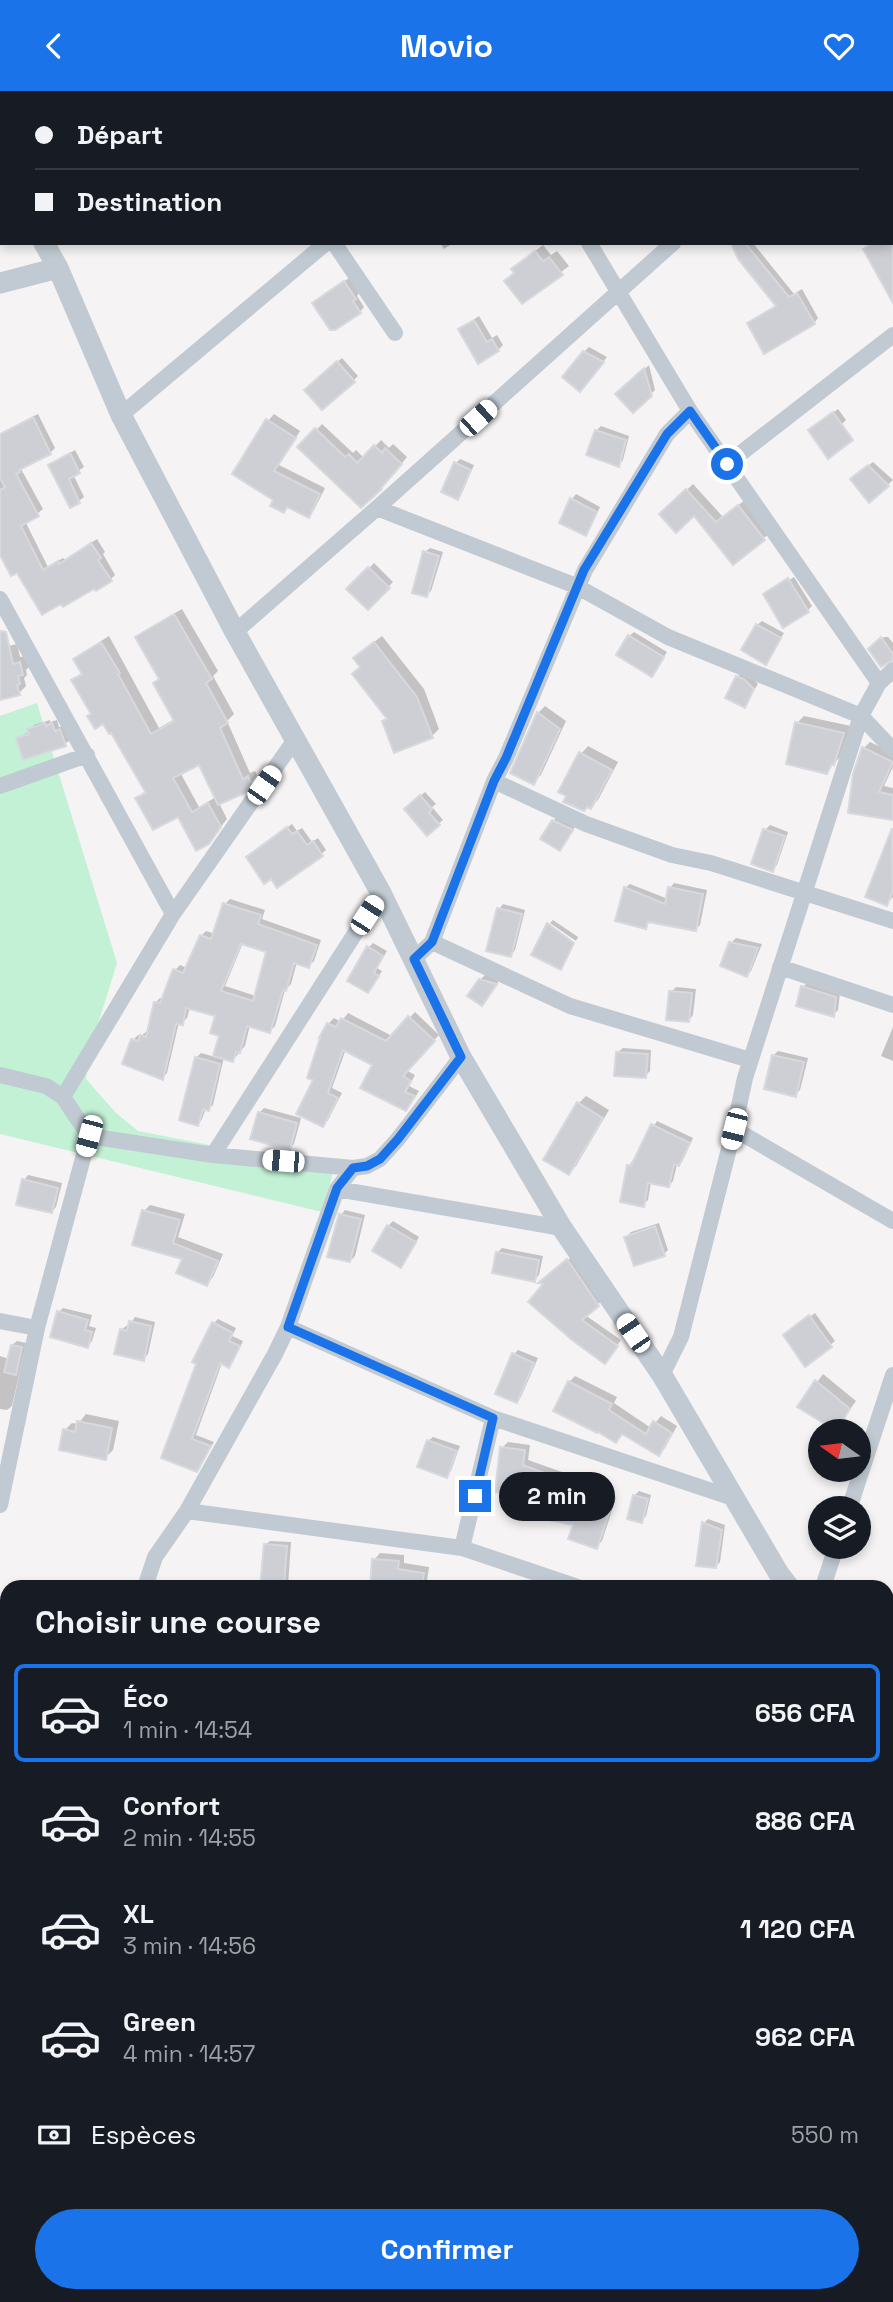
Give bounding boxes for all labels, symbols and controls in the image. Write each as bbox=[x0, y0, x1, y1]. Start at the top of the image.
text: Movio bbox=[400, 26, 493, 66]
icon: back bbox=[35, 27, 73, 65]
icon: heart bbox=[820, 27, 858, 65]
text: Départ bbox=[77, 118, 163, 152]
text: Destination bbox=[77, 185, 222, 219]
car bbox=[456, 396, 501, 440]
route start bbox=[711, 448, 743, 480]
car bbox=[244, 762, 285, 808]
car bbox=[347, 892, 388, 938]
car bbox=[719, 1106, 750, 1152]
car bbox=[74, 1113, 105, 1159]
car bbox=[262, 1149, 305, 1173]
car bbox=[613, 1310, 654, 1356]
north arrow bbox=[808, 1419, 872, 1482]
map controls bbox=[808, 1419, 871, 1559]
callout: 2 min bbox=[500, 1471, 615, 1521]
route end bbox=[459, 1480, 491, 1512]
text: 2 min bbox=[527, 1481, 587, 1511]
button: layers bbox=[808, 1496, 871, 1559]
text: Choisir une course bbox=[35, 1602, 321, 1642]
text: Éco bbox=[123, 1681, 169, 1715]
icon: car bbox=[39, 1682, 102, 1745]
text: 656 CFA bbox=[755, 1696, 855, 1730]
text: 1 min · 14:54 bbox=[123, 1715, 252, 1745]
text: Confort bbox=[123, 1789, 220, 1823]
icon: car bbox=[39, 1790, 102, 1853]
text: 886 CFA bbox=[755, 1804, 855, 1838]
text: 2 min · 14:55 bbox=[123, 1823, 256, 1853]
text: XL bbox=[123, 1897, 154, 1931]
icon: car bbox=[39, 1898, 102, 1961]
text: 1 120 CFA bbox=[740, 1912, 855, 1946]
text: 3 min · 14:56 bbox=[123, 1931, 256, 1961]
text: Green bbox=[123, 2005, 196, 2039]
icon: car bbox=[39, 2006, 102, 2069]
text: 962 CFA bbox=[755, 2020, 855, 2054]
text: 4 min · 14:57 bbox=[123, 2039, 255, 2069]
icon: cash bbox=[35, 2116, 73, 2154]
text: Espèces bbox=[91, 2118, 196, 2152]
text: 550 m bbox=[791, 2120, 859, 2150]
button: Confirmer bbox=[35, 2209, 859, 2289]

